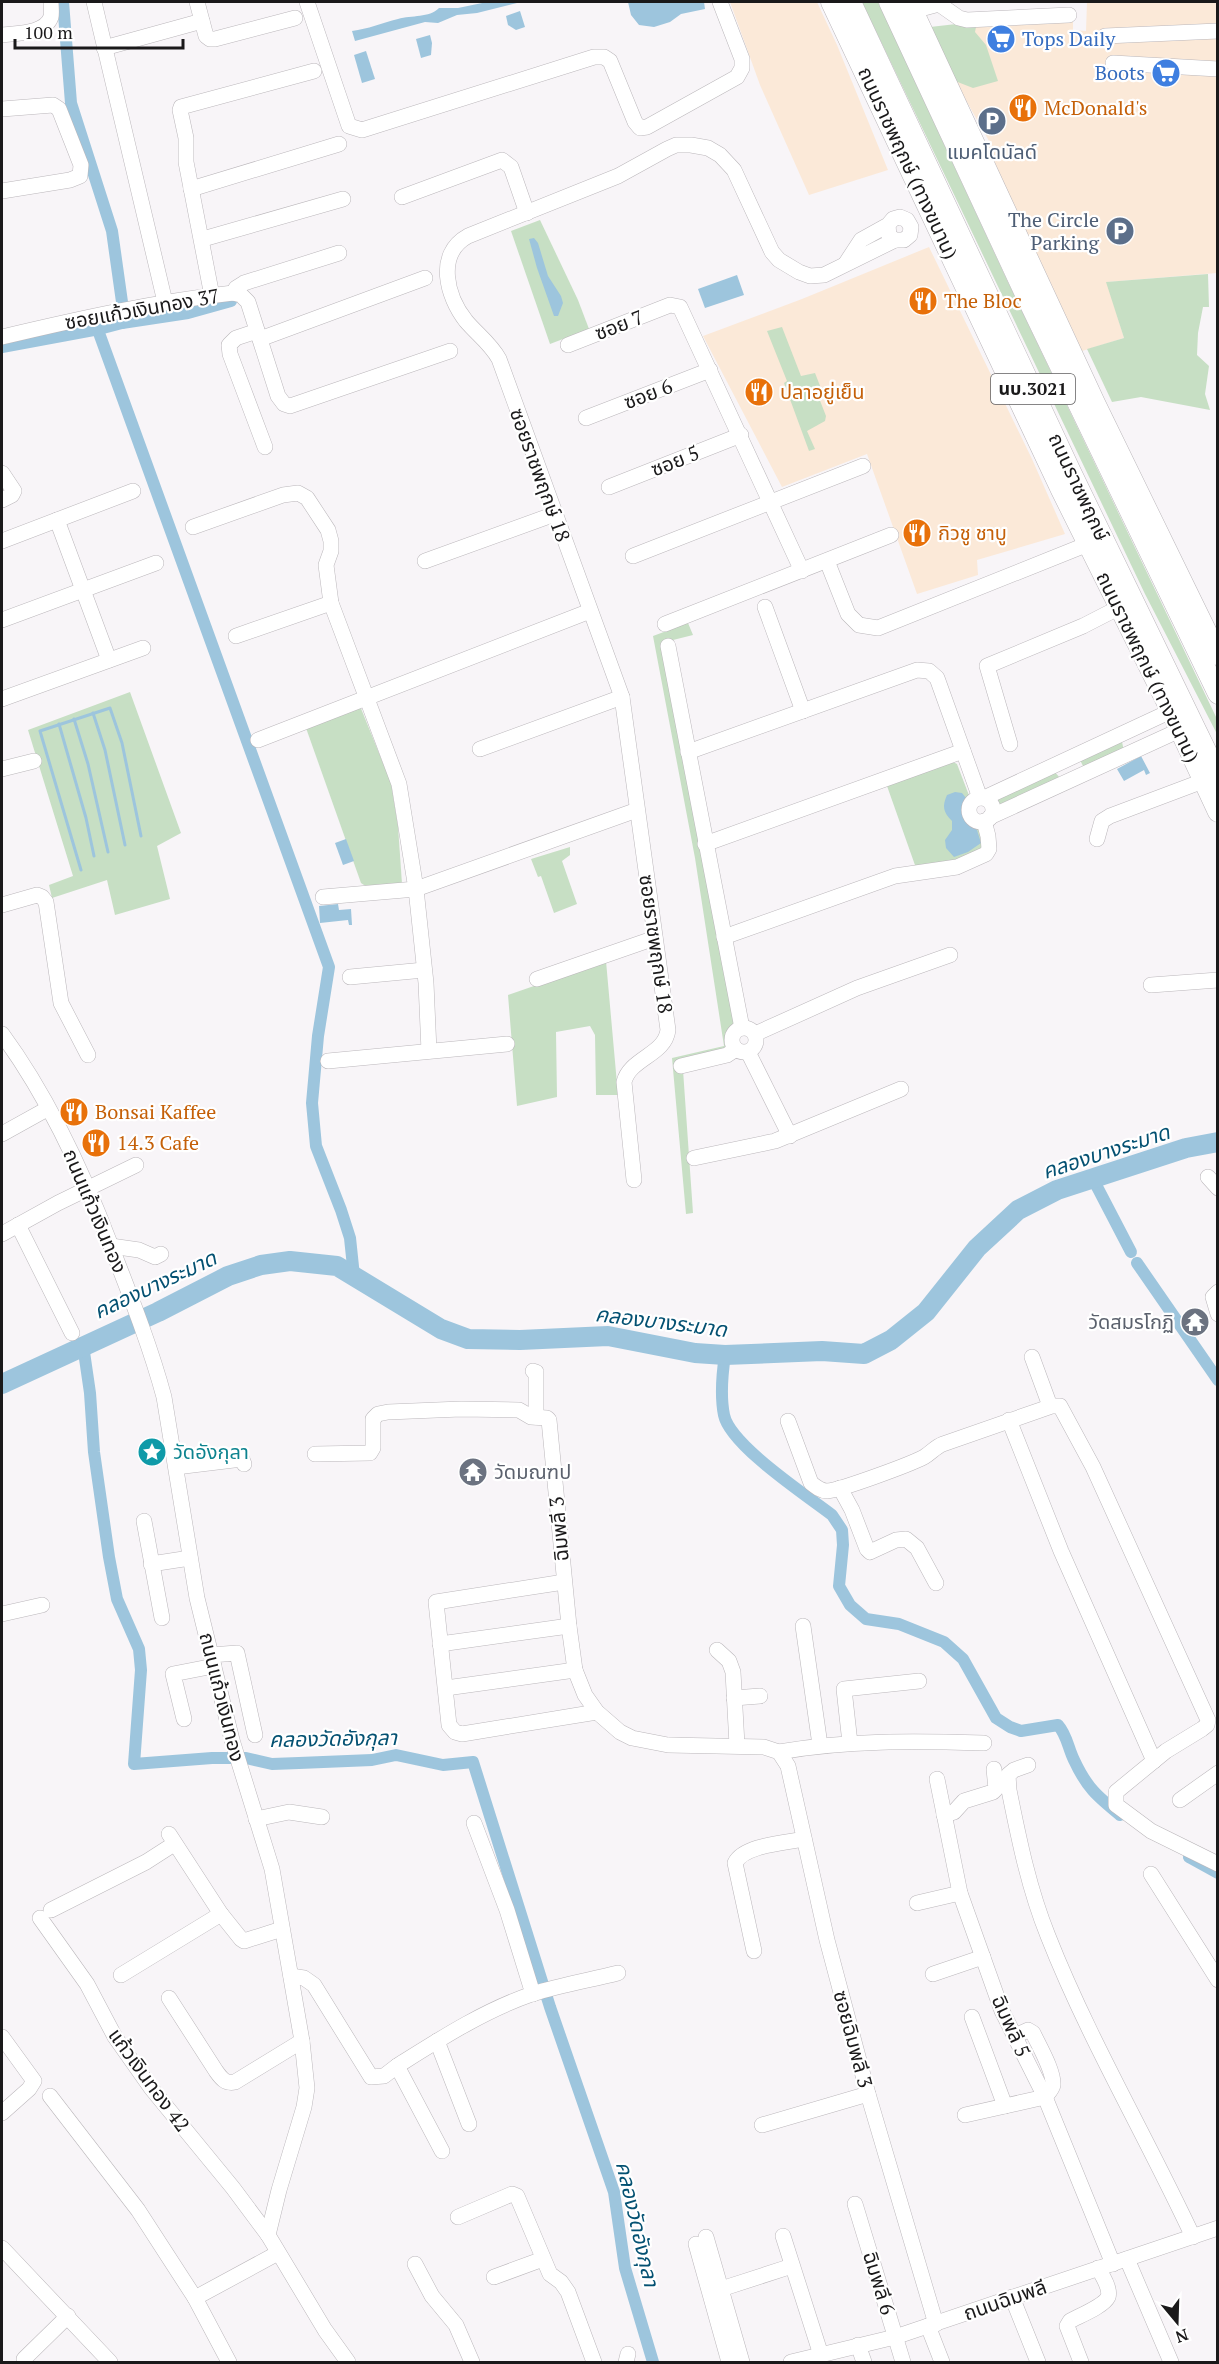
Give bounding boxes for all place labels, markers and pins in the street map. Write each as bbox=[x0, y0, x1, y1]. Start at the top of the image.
supermarket icon: Tops Daily bbox=[985, 23, 1017, 55]
place label: Tops Daily bbox=[1022, 25, 1116, 52]
supermarket icon: Boots bbox=[1150, 57, 1182, 89]
place label: Boots bbox=[1095, 59, 1145, 86]
restaurant icon: McDonald's bbox=[1007, 92, 1039, 124]
place label: McDonald's bbox=[1044, 94, 1148, 121]
parking icon: แมคโดนัลด์ bbox=[976, 105, 1008, 137]
place label: แมคโดนัลด์ bbox=[947, 138, 1037, 165]
place label: The Circle Parking bbox=[1008, 206, 1099, 256]
parking icon: The Circle Parking bbox=[1104, 215, 1136, 247]
restaurant icon: The Bloc bbox=[907, 285, 939, 317]
place label: The Bloc bbox=[944, 287, 1022, 314]
restaurant icon: ปลาอยู่เย็น bbox=[743, 376, 775, 408]
place label: ปลาอยู่เย็น bbox=[780, 378, 864, 405]
restaurant icon: กิวชู ชาบู bbox=[901, 517, 933, 549]
place label: กิวชู ชาบู bbox=[938, 519, 1007, 546]
restaurant icon: Bonsai Kaffee bbox=[58, 1096, 90, 1128]
place label: Bonsai Kaffee bbox=[95, 1098, 216, 1125]
restaurant icon: 14.3 Cafe bbox=[80, 1127, 112, 1159]
place label: 14.3 Cafe bbox=[117, 1129, 199, 1156]
temple icon: วัดสมรโกฏิ bbox=[1179, 1306, 1211, 1338]
place label: วัดสมรโกฏิ bbox=[1088, 1308, 1174, 1335]
place icon: วัดอังกุลา bbox=[136, 1436, 168, 1468]
place label: วัดอังกุลา bbox=[173, 1438, 249, 1465]
temple icon: วัดมณฑป bbox=[457, 1456, 489, 1488]
place label: วัดมณฑป bbox=[494, 1458, 571, 1485]

